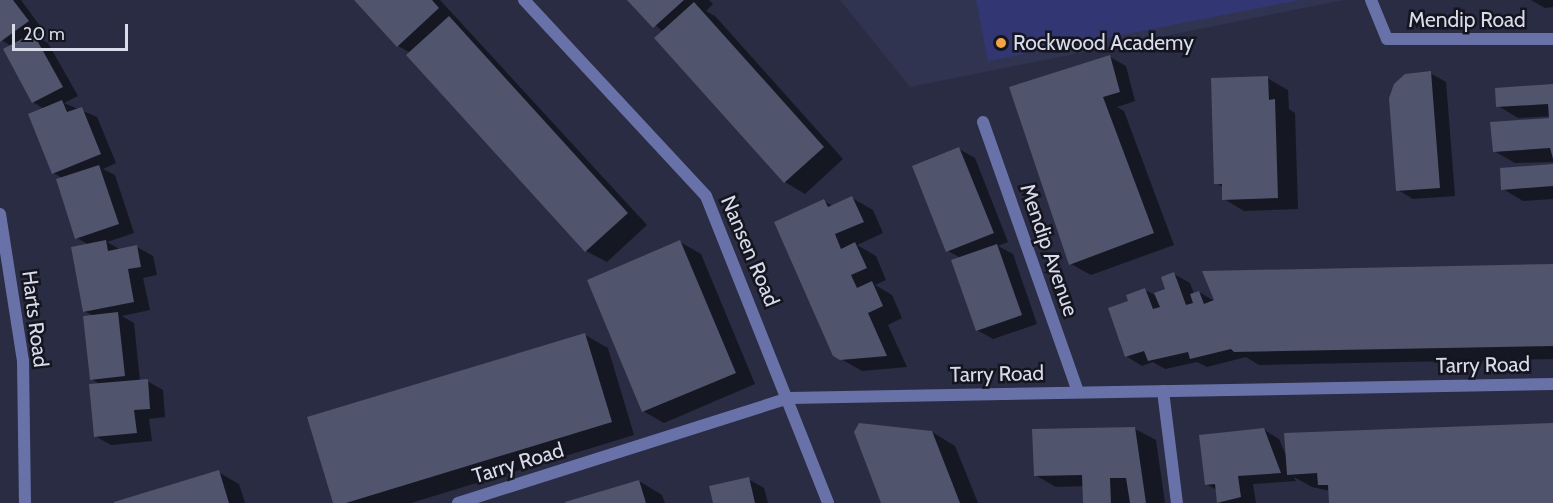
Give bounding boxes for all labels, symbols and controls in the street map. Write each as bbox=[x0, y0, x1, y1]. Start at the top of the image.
street label: Mendip Road bbox=[1408, 7, 1526, 33]
scale bar bbox=[15, 12, 130, 50]
text: 20 m bbox=[23, 23, 65, 45]
place label: Rockwood Academy bbox=[1013, 30, 1194, 56]
marker: Rockwood Academy bbox=[994, 36, 1008, 50]
street label: Mendip Avenue bbox=[1015, 180, 1083, 320]
street label: Nansen Road bbox=[715, 192, 785, 310]
street label: Harts Road bbox=[17, 269, 53, 369]
street label: Tarry Road bbox=[1436, 352, 1530, 378]
street label: Tarry Road bbox=[950, 361, 1044, 387]
street label: Tarry Road bbox=[469, 437, 567, 489]

